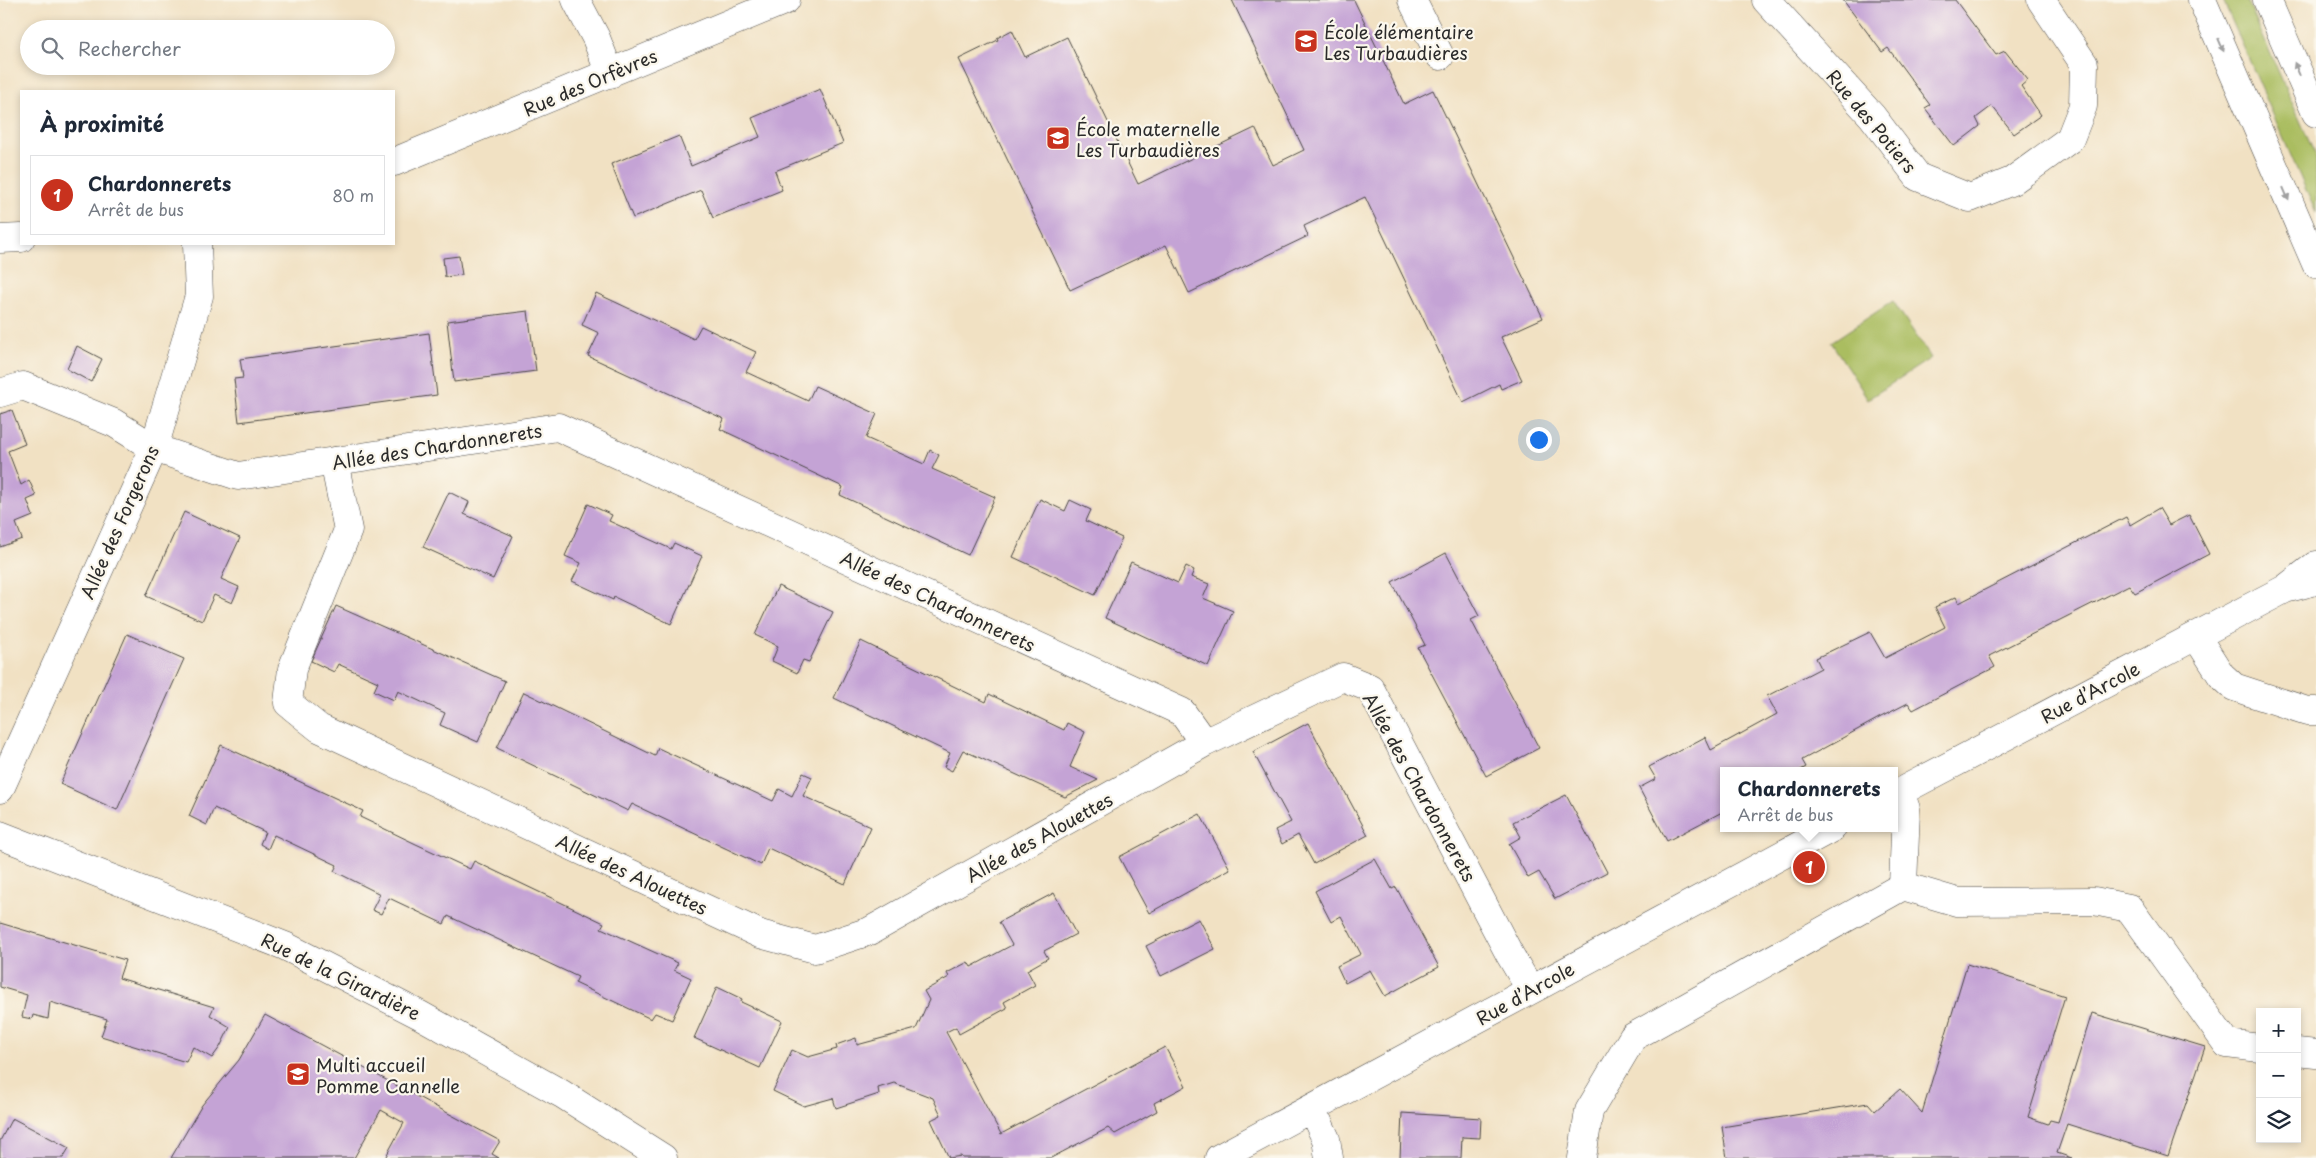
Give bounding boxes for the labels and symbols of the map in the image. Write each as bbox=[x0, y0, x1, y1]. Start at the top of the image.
place label: École élémentaire Les Turbaudières bbox=[1324, 18, 1474, 66]
school or university icon: École élémentaire Les Turbaudières bbox=[1293, 28, 1319, 54]
one-way arrow bbox=[2218, 38, 2226, 52]
street label: Rue des Orfèvres bbox=[519, 42, 661, 122]
one-way arrow bbox=[2292, 62, 2300, 76]
street label: Rue des Potiers bbox=[1821, 63, 1923, 179]
place label: École maternelle Les Turbaudières bbox=[1076, 115, 1221, 163]
school or university icon: École maternelle Les Turbaudières bbox=[1045, 125, 1071, 151]
one-way arrow bbox=[2282, 187, 2290, 201]
street label: Allée des Chardonnerets bbox=[330, 416, 544, 476]
your location bbox=[1526, 427, 1552, 453]
street label: Allée des Forgerons bbox=[73, 441, 165, 603]
street label: Allée des Chardonnerets bbox=[836, 544, 1040, 658]
street label: Rue d’Arcole bbox=[2036, 655, 2144, 729]
street label: Allée des Chardonnerets bbox=[1357, 688, 1483, 886]
street label: Allée des Alouettes bbox=[961, 785, 1117, 889]
street label: Allée des Alouettes bbox=[552, 827, 712, 921]
pin: 1 bbox=[1793, 848, 1825, 886]
street label: Rue de la Girardière bbox=[257, 926, 425, 1026]
street label: Rue d’Arcole bbox=[1471, 955, 1579, 1031]
place label: Multi accueil Pomme Cannelle bbox=[316, 1051, 460, 1099]
school or university icon: Multi accueil Pomme Cannelle bbox=[285, 1061, 311, 1087]

